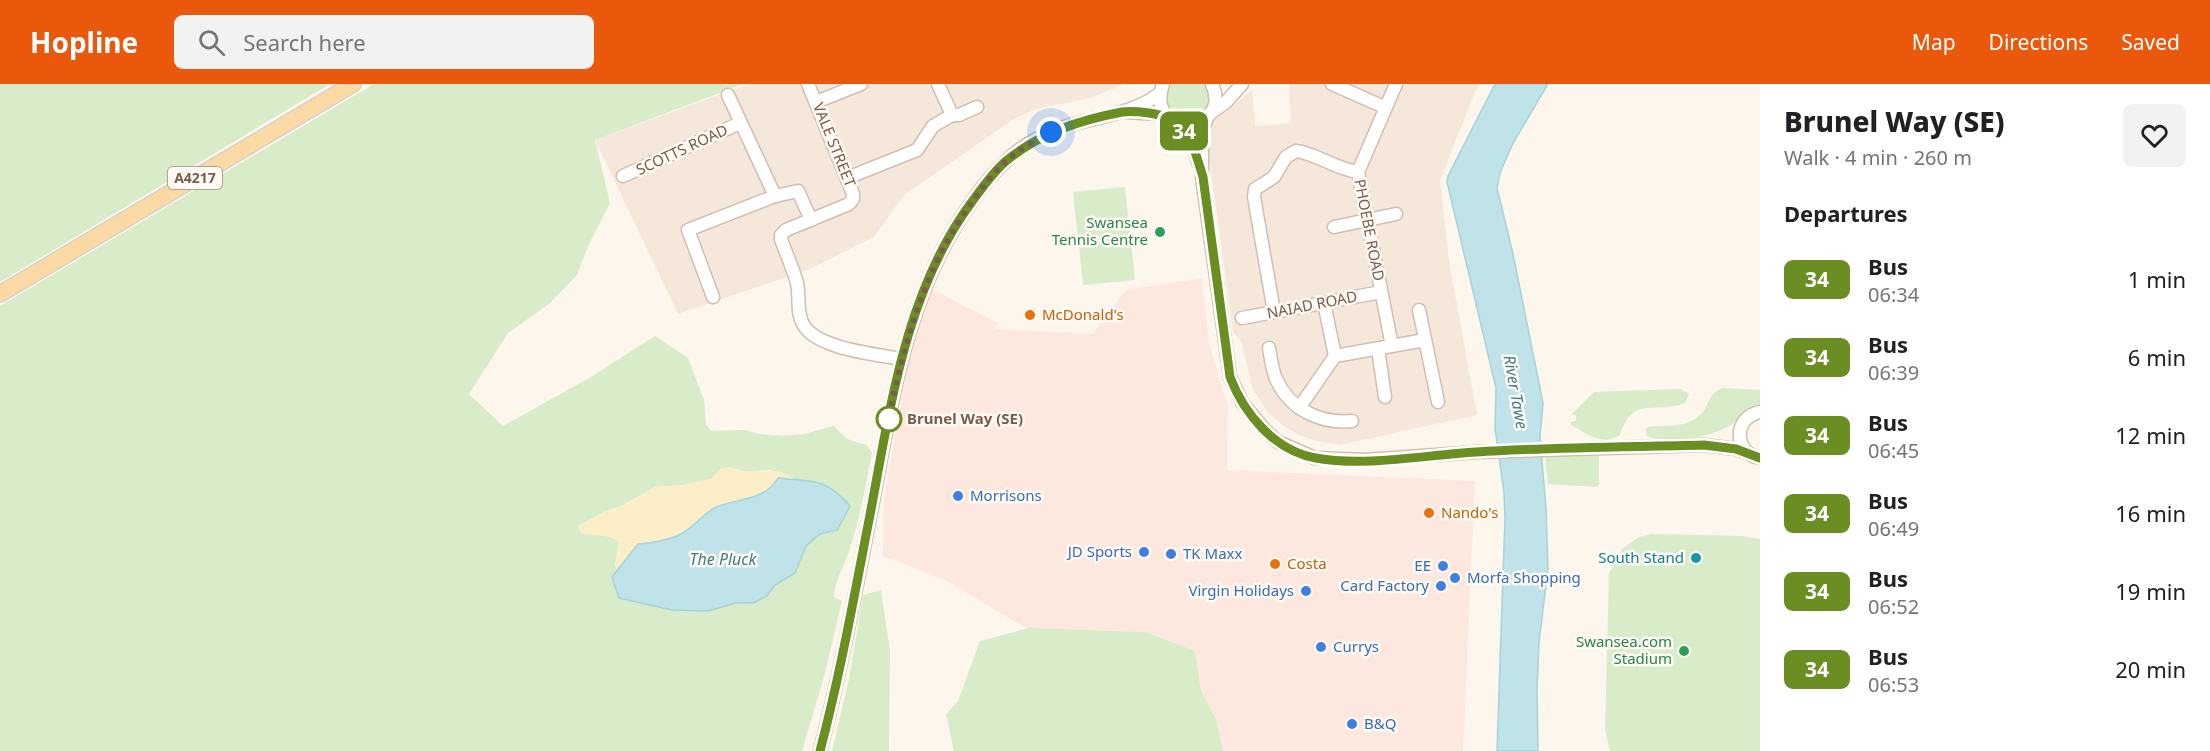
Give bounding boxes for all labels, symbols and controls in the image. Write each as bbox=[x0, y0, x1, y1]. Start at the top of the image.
search box bbox=[174, 15, 594, 69]
text: Hopline bbox=[30, 23, 138, 61]
icon: search bbox=[195, 26, 228, 59]
text: Search here bbox=[243, 27, 366, 57]
text: Map bbox=[1912, 28, 1956, 56]
text: Directions bbox=[1989, 28, 2088, 56]
text: Saved bbox=[2121, 28, 2180, 56]
street label: VALE STREET bbox=[809, 100, 861, 190]
text: Brunel Way (SE) bbox=[1784, 102, 2004, 140]
button: heart bbox=[2123, 104, 2186, 167]
line badge: 34 bbox=[1157, 112, 1211, 150]
your location bbox=[1036, 117, 1066, 147]
text: 34 bbox=[1172, 117, 1196, 145]
street label: SCOTTS ROAD bbox=[632, 119, 731, 179]
text: Walk · 4 min · 260 m bbox=[1784, 144, 1972, 171]
road number: A4217 bbox=[168, 167, 222, 189]
street label: PHOEBE ROAD bbox=[1350, 177, 1390, 283]
text: Departures bbox=[1784, 198, 1908, 228]
place label: Swansea Tennis Centre bbox=[1052, 212, 1148, 249]
marker: Swansea Tennis Centre bbox=[1153, 225, 1167, 239]
text: Bus bbox=[1868, 251, 1908, 281]
text: 1 min bbox=[2128, 264, 2186, 294]
text: 34 bbox=[1805, 265, 1829, 293]
text: 06:34 bbox=[1868, 281, 1919, 308]
street label: NAIAD ROAD bbox=[1265, 285, 1359, 323]
place label: McDonald's bbox=[1042, 304, 1124, 324]
marker: McDonald's bbox=[1023, 308, 1037, 322]
text: Bus bbox=[1868, 329, 1908, 359]
text: 6 min bbox=[2128, 342, 2186, 372]
text: 34 bbox=[1805, 343, 1829, 371]
water label: River Tawe bbox=[1499, 353, 1533, 431]
text: 06:39 bbox=[1868, 359, 1919, 386]
marker: Brunel Way (SE) bbox=[876, 406, 902, 432]
text: Bus bbox=[1868, 407, 1908, 437]
place label: Brunel Way (SE) bbox=[907, 408, 1023, 428]
text: 12 min bbox=[2115, 420, 2186, 450]
text: 34 bbox=[1805, 421, 1829, 449]
text: 06:45 bbox=[1868, 437, 1919, 464]
place label: Morrisons bbox=[970, 485, 1042, 505]
text: Bus bbox=[1868, 485, 1908, 515]
marker: Morrisons bbox=[951, 489, 965, 503]
text: 16 min bbox=[2115, 498, 2186, 528]
text: 34 bbox=[1805, 499, 1829, 527]
place label: Nando's bbox=[1441, 502, 1498, 522]
marker: Nando's bbox=[1422, 506, 1436, 520]
text: 06:49 bbox=[1868, 515, 1919, 542]
place label: JD Sports bbox=[1066, 541, 1132, 561]
place label: TK Maxx bbox=[1183, 543, 1242, 563]
marker: JD Sports bbox=[1137, 545, 1151, 559]
marker: TK Maxx bbox=[1164, 547, 1178, 561]
place label: South Stand bbox=[1598, 547, 1684, 567]
water label: The Pluck bbox=[689, 548, 758, 570]
marker: South Stand bbox=[1689, 551, 1703, 565]
place label: Costa bbox=[1287, 553, 1327, 573]
place label: EE bbox=[1414, 555, 1431, 575]
marker: Costa bbox=[1268, 557, 1282, 571]
marker: EE bbox=[1436, 559, 1450, 573]
text: Bus bbox=[1868, 563, 1908, 593]
place label: Morfa Shopping bbox=[1467, 567, 1581, 587]
marker: Morfa Shopping bbox=[1448, 571, 1462, 585]
place label: Card Factory bbox=[1340, 575, 1429, 595]
text: 19 min bbox=[2115, 576, 2186, 606]
text: 34 bbox=[1805, 577, 1829, 605]
marker: Card Factory bbox=[1434, 579, 1448, 593]
place label: Virgin Holidays bbox=[1188, 580, 1294, 600]
marker: Virgin Holidays bbox=[1299, 584, 1313, 598]
text: 06:52 bbox=[1868, 593, 1919, 620]
place label: Swansea.com Stadium bbox=[1576, 631, 1672, 668]
place label: Currys bbox=[1333, 636, 1379, 656]
marker: Currys bbox=[1314, 640, 1328, 654]
text: Bus bbox=[1868, 641, 1908, 671]
marker: Swansea.com Stadium bbox=[1677, 644, 1691, 658]
text: 20 min bbox=[2115, 654, 2186, 684]
text: 34 bbox=[1805, 655, 1829, 683]
text: 06:53 bbox=[1868, 671, 1919, 698]
place label: B&Q bbox=[1364, 713, 1396, 733]
marker: B&Q bbox=[1345, 717, 1359, 731]

